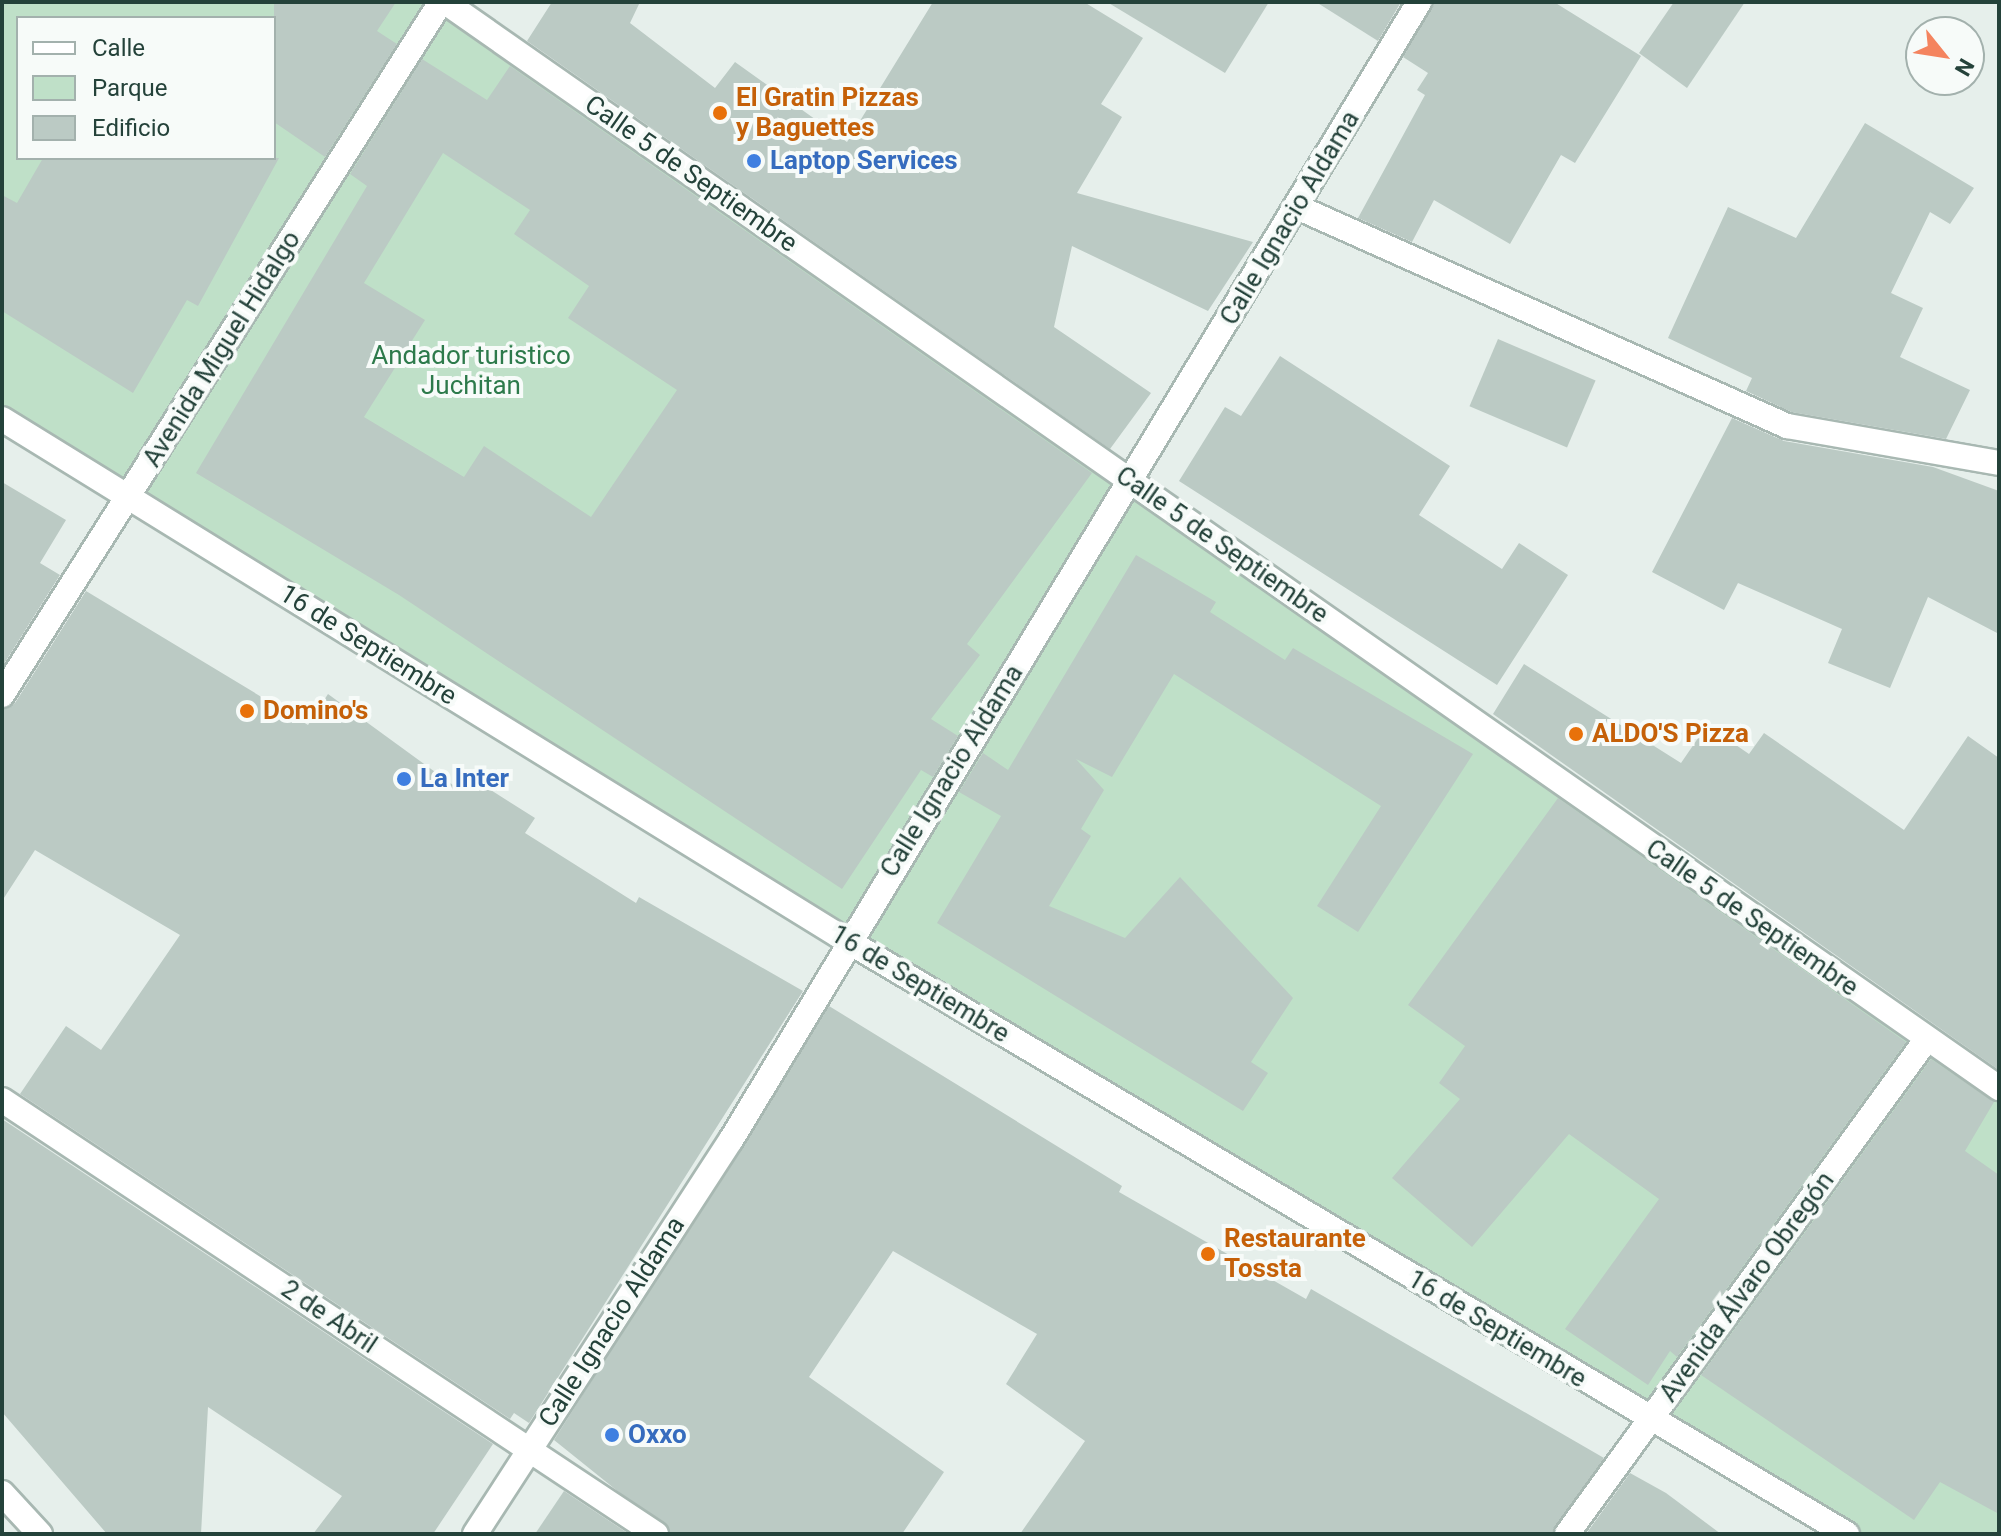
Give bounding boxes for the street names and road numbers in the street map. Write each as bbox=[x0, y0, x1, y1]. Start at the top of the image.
street label: Calle 5 de Septiembre bbox=[579, 89, 803, 259]
street label: Calle Ignacio Aldama bbox=[1214, 105, 1366, 331]
street label: Avenida Miguel Hidalgo bbox=[137, 225, 307, 473]
street label: Calle 5 de Septiembre bbox=[1110, 460, 1334, 630]
street label: 16 de Septiembre bbox=[274, 578, 462, 712]
street label: Calle Ignacio Aldama bbox=[874, 659, 1030, 883]
street label: Calle 5 de Septiembre bbox=[1640, 833, 1864, 1003]
street label: 16 de Septiembre bbox=[825, 918, 1015, 1050]
street label: Avenida Álvaro Obregón bbox=[1653, 1166, 1841, 1408]
street label: Calle Ignacio Aldama bbox=[532, 1211, 692, 1433]
street label: 16 de Septiembre bbox=[1402, 1263, 1592, 1395]
street label: 2 de Abril bbox=[275, 1274, 383, 1360]

